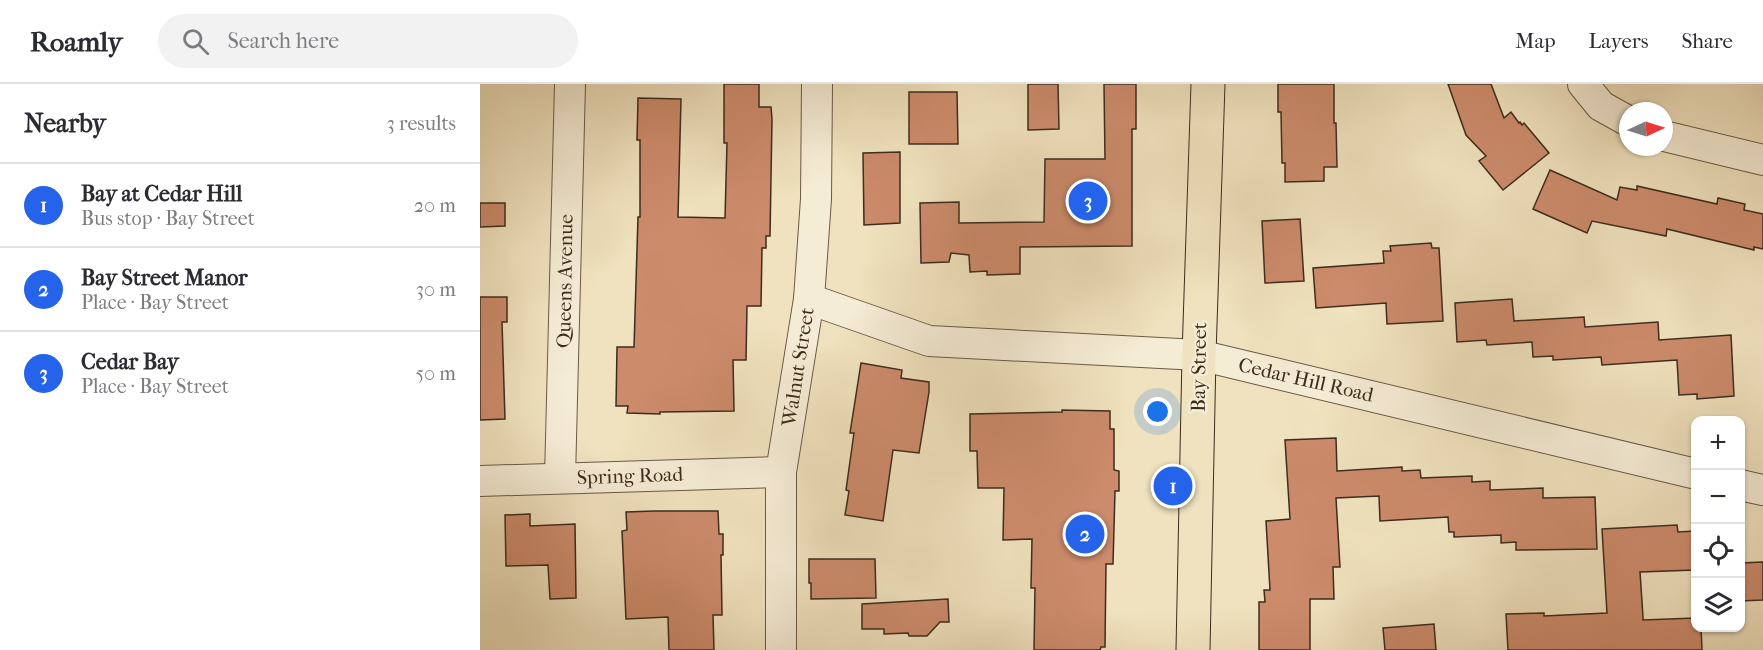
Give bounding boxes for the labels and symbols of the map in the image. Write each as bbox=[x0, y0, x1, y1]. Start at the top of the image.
north arrow bbox=[1619, 102, 1673, 156]
pin: 3 bbox=[1068, 178, 1108, 224]
street label: Queens Avenue bbox=[552, 214, 578, 348]
street label: Walnut Street bbox=[777, 306, 819, 429]
street label: Bay Street bbox=[1187, 322, 1211, 412]
street label: Cedar Hill Road bbox=[1236, 353, 1377, 407]
your location bbox=[1143, 397, 1172, 426]
street label: Spring Road bbox=[576, 463, 685, 489]
pin: 1 bbox=[1154, 464, 1192, 508]
pin: 2 bbox=[1066, 512, 1104, 556]

